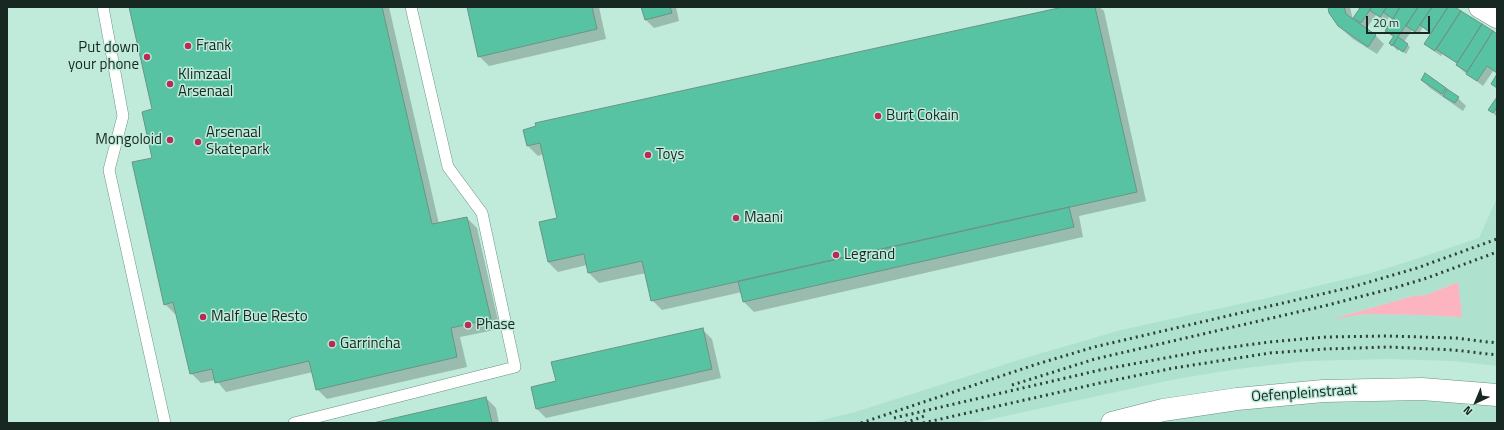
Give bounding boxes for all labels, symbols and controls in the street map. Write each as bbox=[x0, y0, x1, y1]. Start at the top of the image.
scale bar bbox=[1368, 8, 1432, 34]
text: 20 m bbox=[1373, 13, 1399, 32]
place label: Frank bbox=[196, 37, 232, 55]
place label: Put down your phone bbox=[68, 39, 139, 74]
marker: Frank bbox=[183, 41, 193, 51]
marker: Put down your phone bbox=[142, 52, 152, 62]
place label: Klimzaal Arsenaal bbox=[178, 66, 233, 101]
marker: Klimzaal Arsenaal bbox=[165, 79, 175, 89]
place label: Burt Cokain bbox=[886, 107, 959, 125]
marker: Burt Cokain bbox=[873, 111, 883, 121]
place label: Arsenaal Skatepark bbox=[206, 124, 269, 159]
place label: Mongoloid bbox=[95, 131, 162, 149]
marker: Mongoloid bbox=[165, 135, 175, 145]
marker: Arsenaal Skatepark bbox=[193, 137, 203, 147]
place label: Toys bbox=[656, 146, 684, 164]
marker: Toys bbox=[643, 150, 653, 160]
place label: Maani bbox=[744, 209, 783, 227]
marker: Maani bbox=[731, 213, 741, 223]
place label: Legrand bbox=[844, 246, 895, 264]
marker: Legrand bbox=[831, 250, 841, 260]
place label: Malf Bue Resto bbox=[211, 308, 308, 326]
marker: Malf Bue Resto bbox=[198, 312, 208, 322]
place label: Phase bbox=[476, 316, 515, 334]
marker: Phase bbox=[463, 320, 473, 330]
place label: Garrincha bbox=[340, 335, 401, 353]
marker: Garrincha bbox=[327, 339, 337, 349]
street label: Oefenpleinstraat bbox=[1251, 381, 1357, 407]
north arrow bbox=[1456, 382, 1496, 422]
text: N bbox=[1459, 402, 1476, 419]

